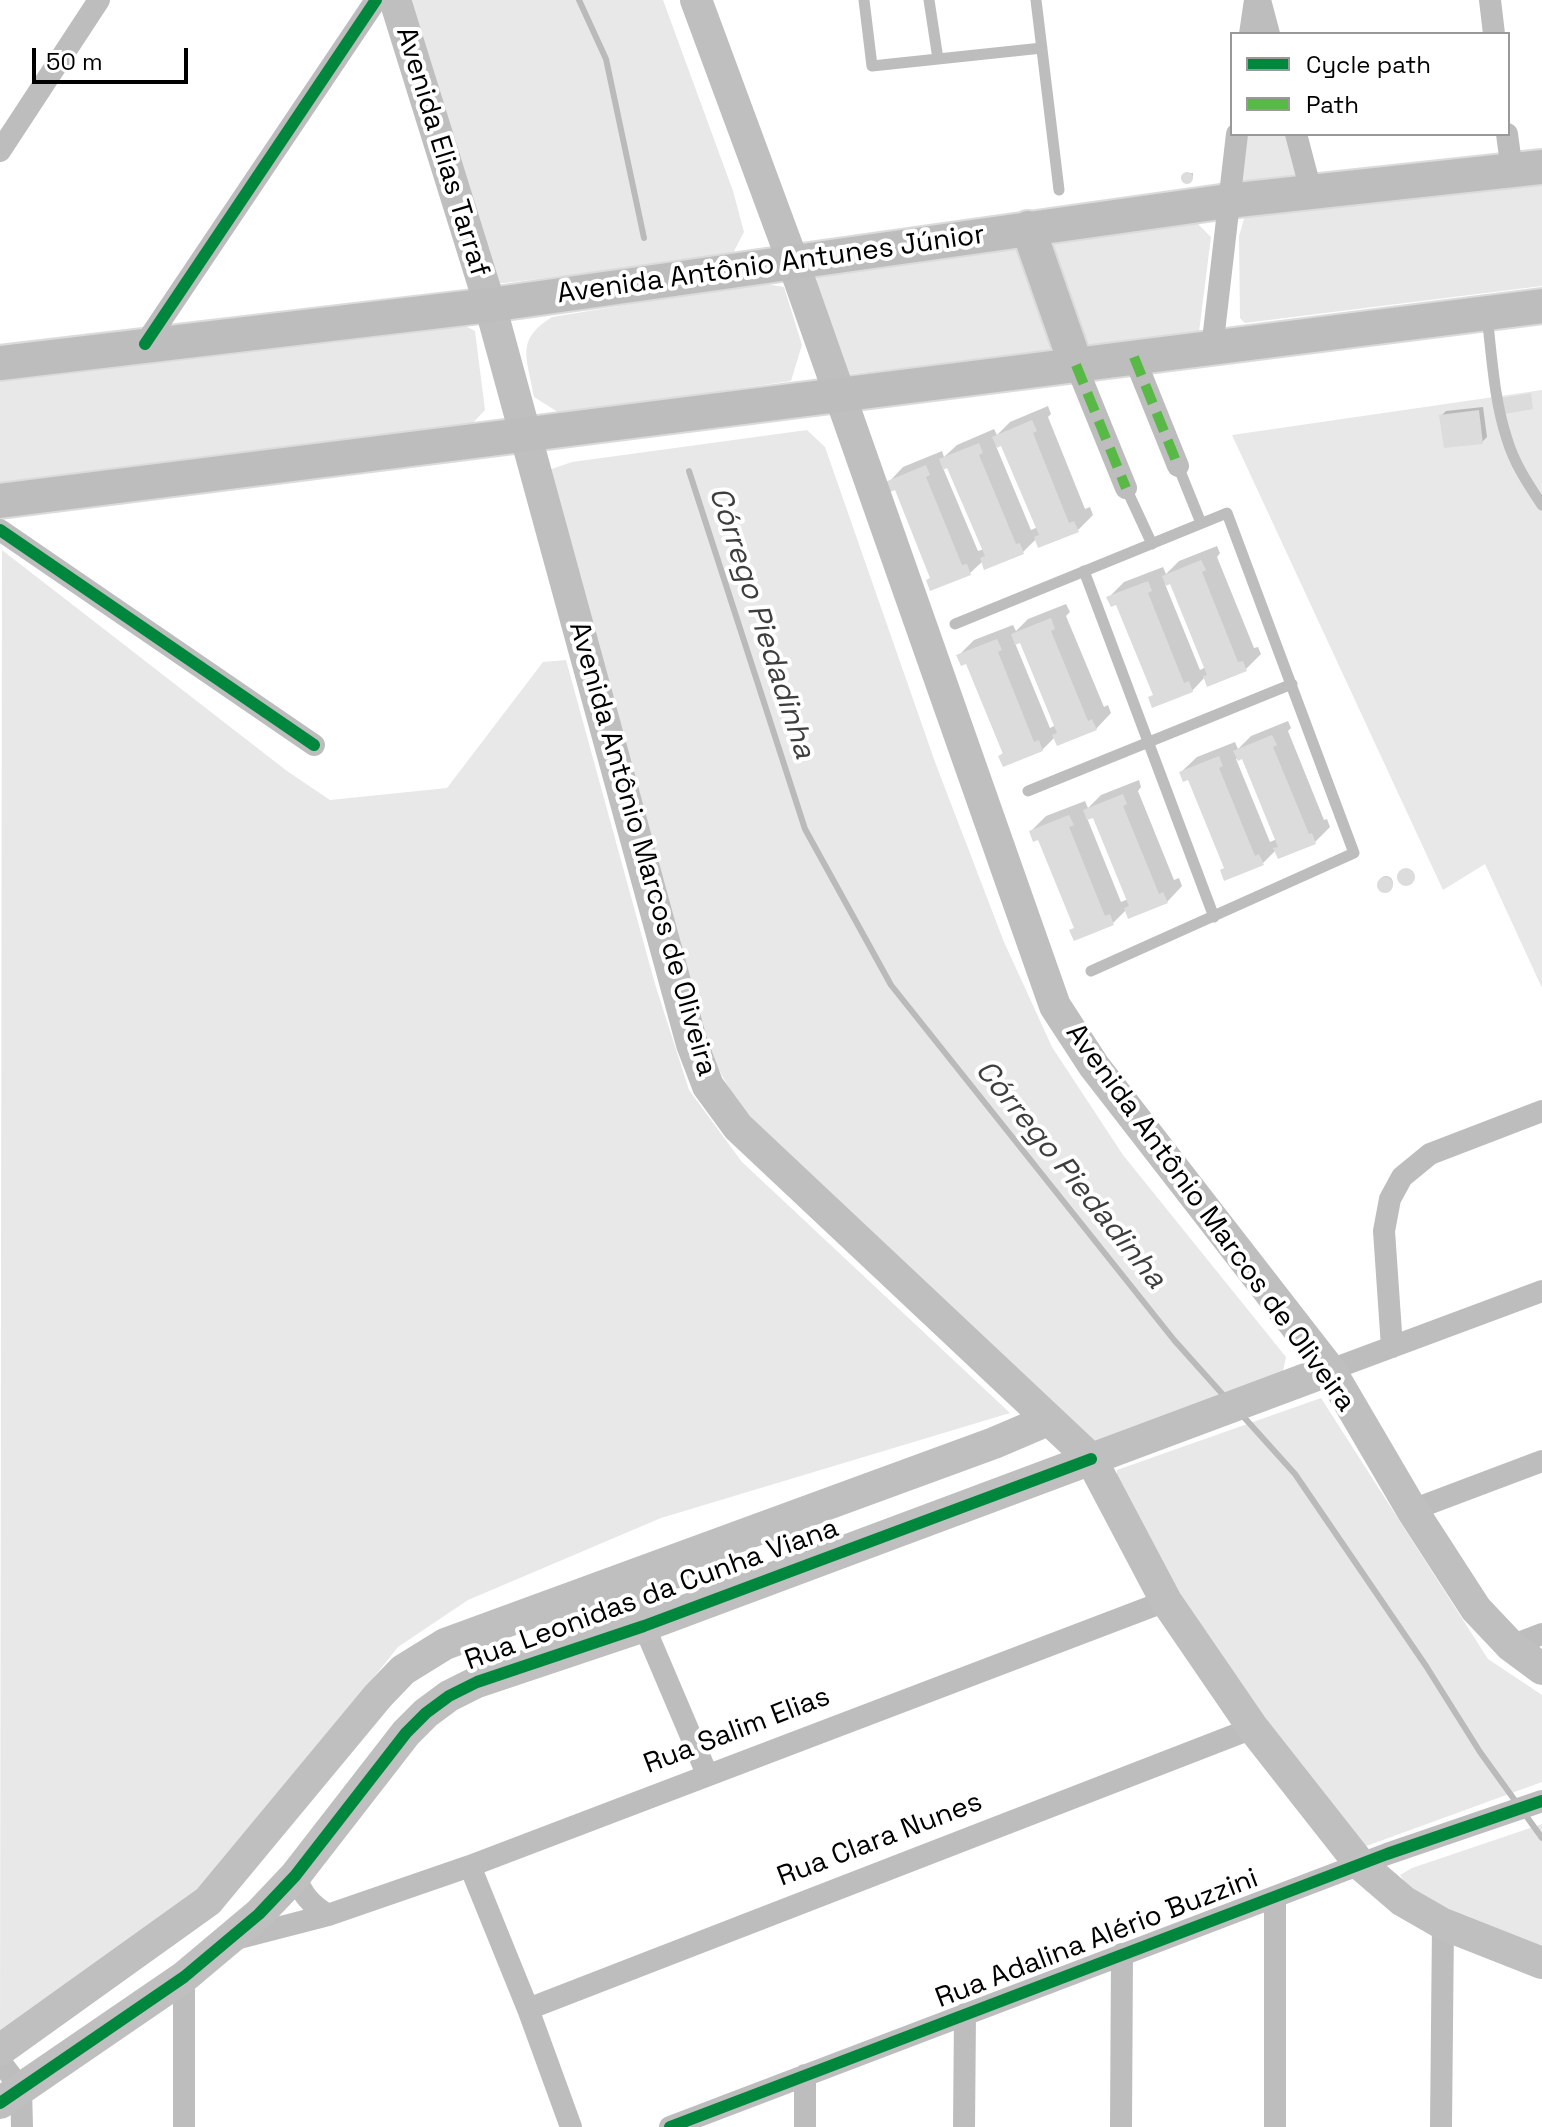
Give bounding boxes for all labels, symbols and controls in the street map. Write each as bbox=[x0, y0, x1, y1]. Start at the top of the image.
street label: Avenida Elias Tarraf bbox=[388, 23, 496, 281]
scale bar bbox=[36, 32, 192, 82]
legend bbox=[1230, 32, 1510, 136]
text: 50 m bbox=[46, 46, 103, 77]
text: Cycle path bbox=[1306, 49, 1431, 80]
text: Path bbox=[1306, 89, 1359, 120]
street label: Avenida Antônio Antunes Júnior bbox=[555, 218, 987, 312]
water label: Córrego Piedadinha bbox=[700, 483, 822, 763]
street label: Avenida Antônio Marcos de Oliveira bbox=[561, 618, 723, 1080]
street label: Avenida Antônio Marcos de Oliveira bbox=[1058, 1018, 1362, 1418]
water label: Córrego Piedadinha bbox=[967, 1054, 1173, 1296]
street label: Rua Leonidas da Cunha Viana bbox=[461, 1512, 843, 1678]
street label: Rua Salim Elias bbox=[639, 1680, 835, 1782]
street label: Rua Clara Nunes bbox=[773, 1785, 987, 1895]
street label: Rua Adalina Alério Buzzini bbox=[931, 1862, 1263, 2016]

